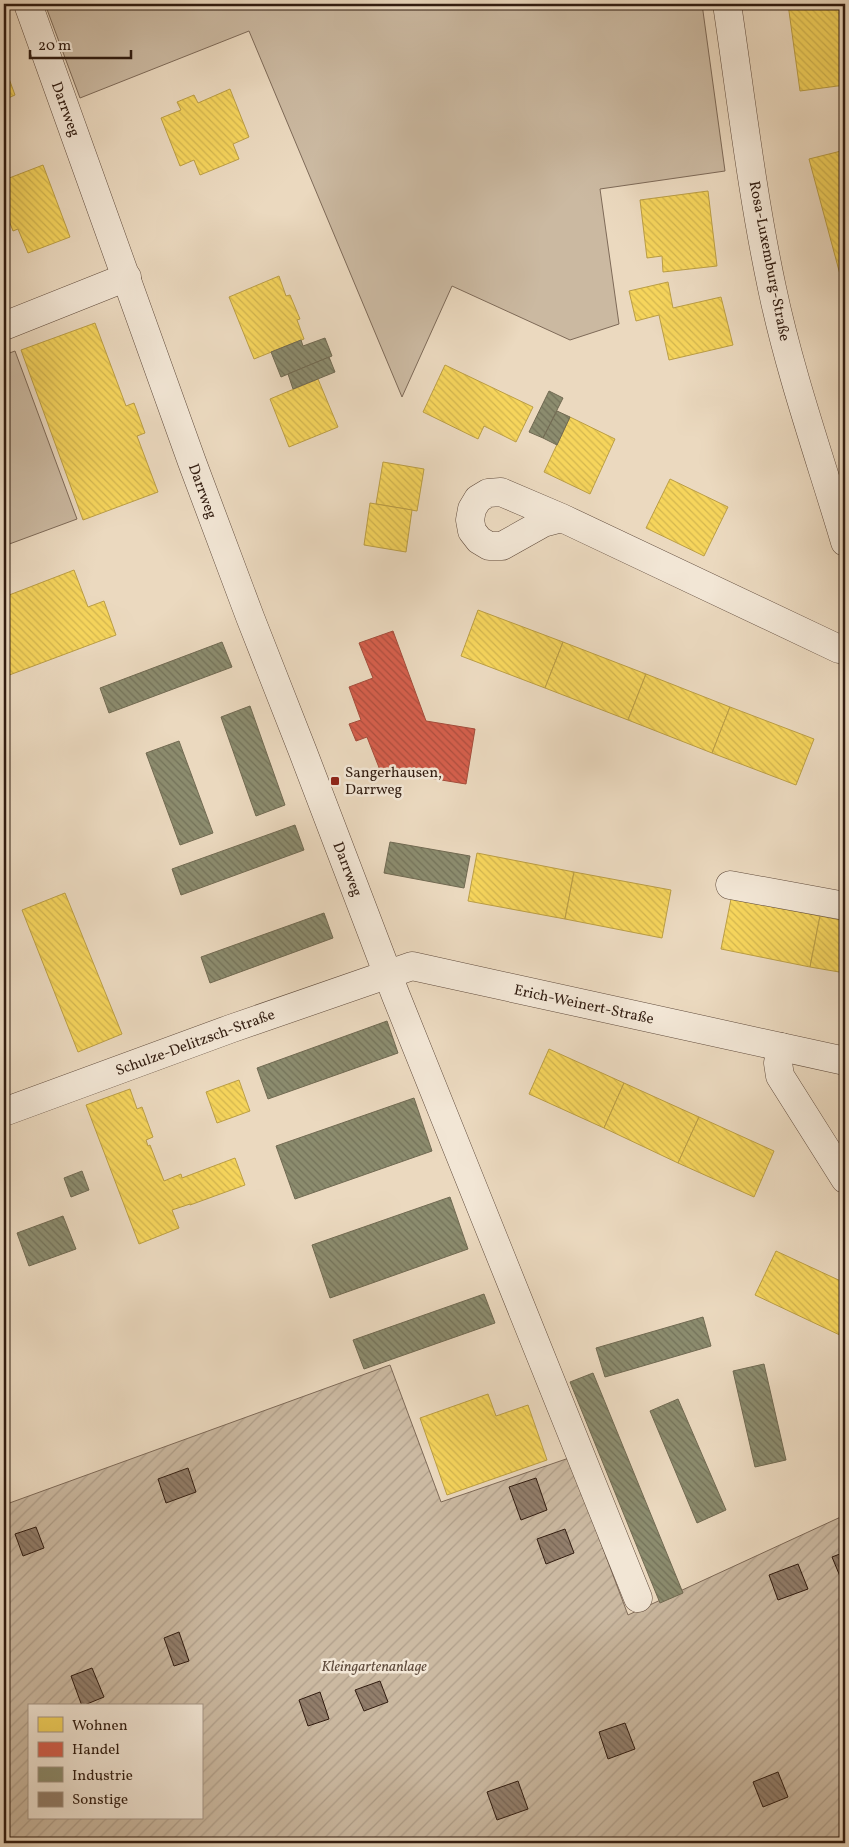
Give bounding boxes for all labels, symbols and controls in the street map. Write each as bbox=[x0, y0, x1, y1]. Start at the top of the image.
scale bar bbox=[30, 28, 131, 60]
text: 20 m bbox=[38, 36, 71, 57]
street label: Darrweg bbox=[45, 79, 84, 140]
street label: Rosa-Luxemburg-Straße bbox=[743, 179, 794, 343]
street label: Darrweg bbox=[182, 461, 221, 522]
place label: Sangerhausen, Darrweg bbox=[345, 763, 442, 801]
marker: Sangerhausen, Darrweg bbox=[329, 775, 341, 787]
street label: Darrweg bbox=[327, 839, 367, 900]
street label: Erich-Weinert-Straße bbox=[512, 980, 656, 1031]
street label: Schulze-Delitzsch-Straße bbox=[113, 1005, 278, 1082]
park label: Kleingartenanlage bbox=[321, 1657, 427, 1678]
legend bbox=[28, 1704, 202, 1820]
text: Wohnen bbox=[72, 1716, 128, 1737]
text: Handel bbox=[72, 1740, 120, 1761]
text: Industrie bbox=[72, 1766, 133, 1787]
text: Sonstige bbox=[72, 1790, 128, 1811]

